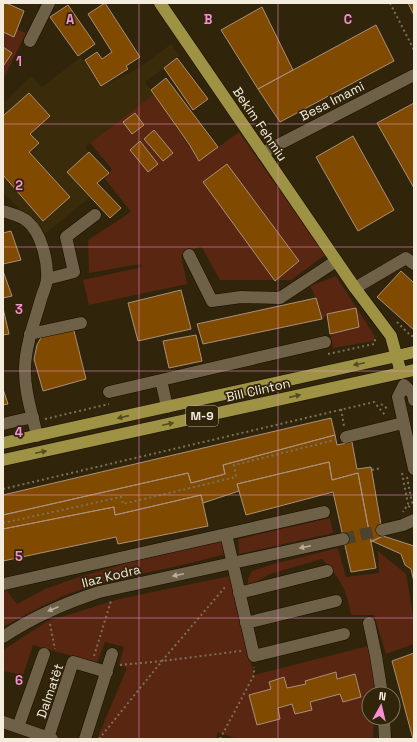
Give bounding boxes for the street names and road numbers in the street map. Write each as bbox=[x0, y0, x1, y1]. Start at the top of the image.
street label: Besa Imami bbox=[297, 78, 367, 124]
street label: Bekim Fehmiu bbox=[229, 84, 291, 164]
street label: Bill Clinton bbox=[224, 374, 292, 406]
road number: M-9 bbox=[186, 406, 218, 426]
street label: Ilaz Kodra bbox=[80, 560, 143, 592]
street label: Dalmatët bbox=[33, 661, 67, 721]

